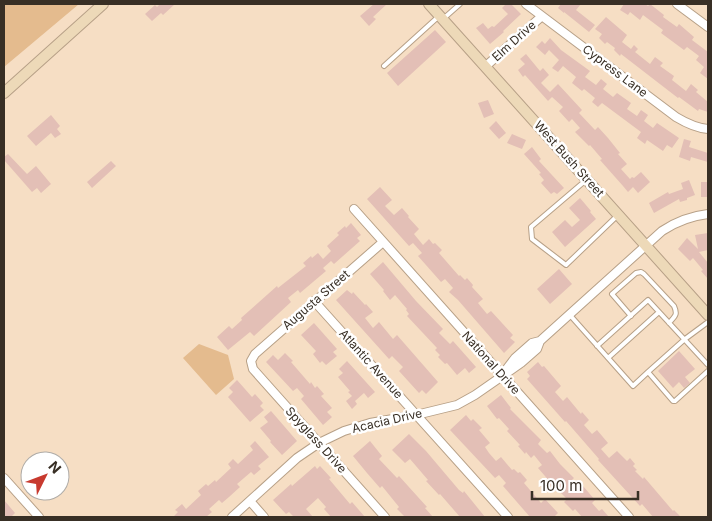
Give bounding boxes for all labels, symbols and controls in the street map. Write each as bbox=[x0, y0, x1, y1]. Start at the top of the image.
street label: Elm Drive bbox=[489, 17, 539, 64]
street label: Cypress Lane bbox=[580, 41, 651, 100]
street label: West Bush Street bbox=[531, 117, 608, 200]
street label: Augusta Street bbox=[279, 266, 352, 333]
street label: Atlantic Avenue bbox=[336, 326, 406, 401]
street label: National Drive bbox=[459, 328, 524, 397]
street label: Spyglass Drive bbox=[283, 403, 350, 476]
street label: Acacia Drive bbox=[350, 405, 423, 436]
north arrow bbox=[20, 451, 70, 501]
text: N bbox=[45, 457, 65, 477]
scale bar bbox=[532, 468, 638, 500]
text: 100 m bbox=[540, 476, 582, 495]

